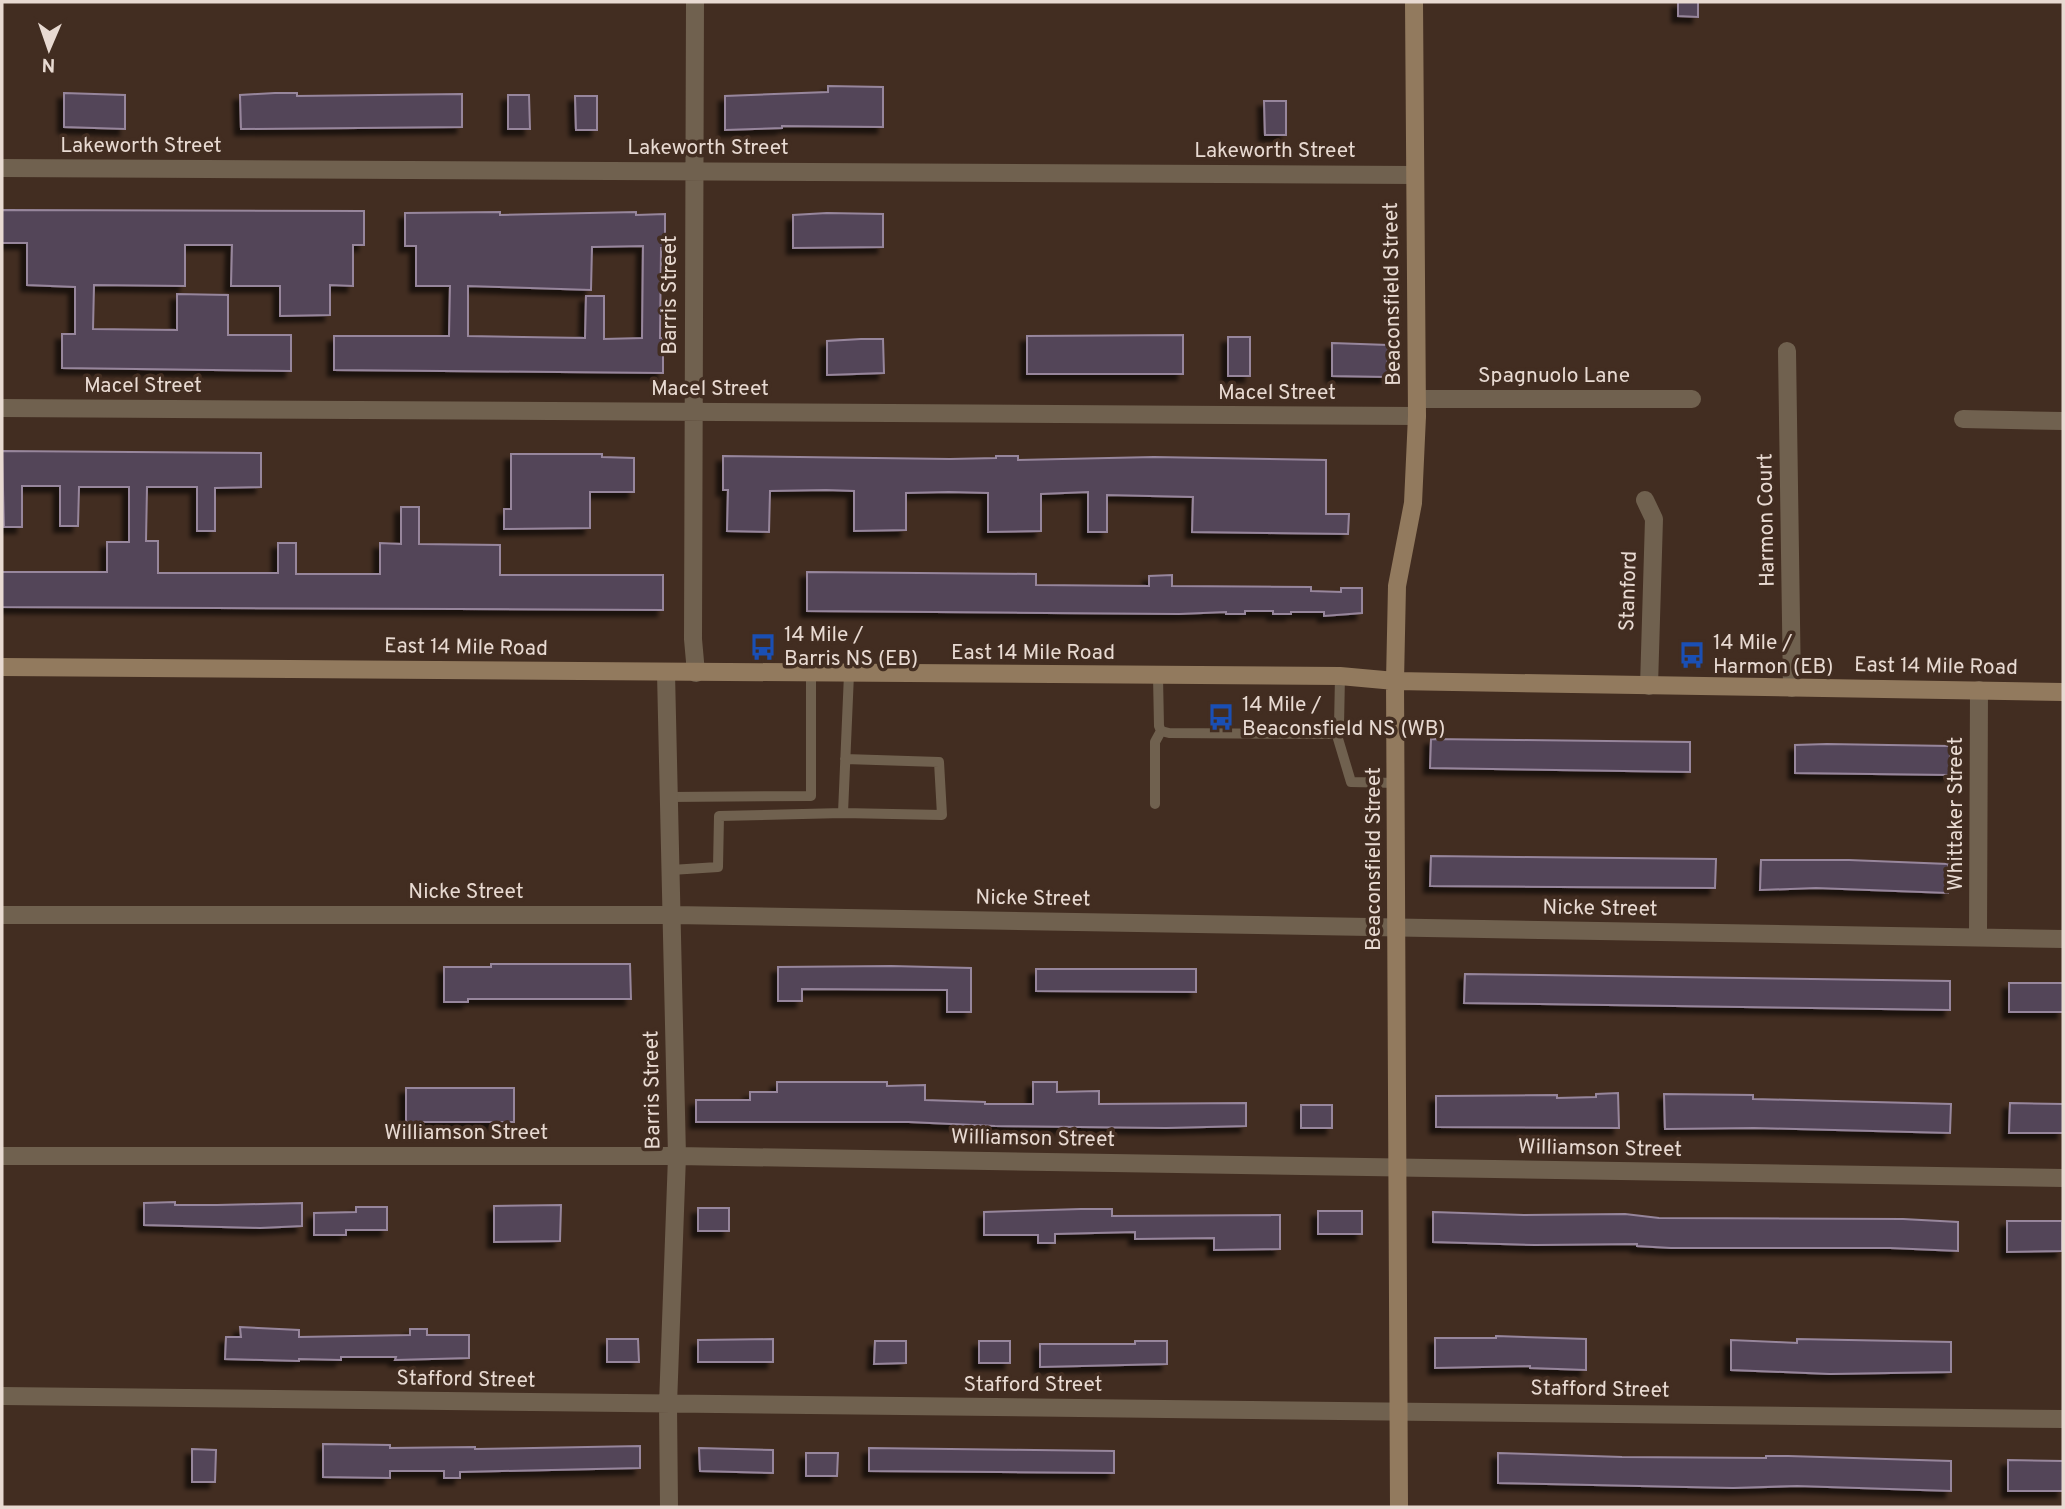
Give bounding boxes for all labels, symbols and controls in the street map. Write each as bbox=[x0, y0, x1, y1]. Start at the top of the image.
north arrow bbox=[14, 14, 84, 84]
text: N bbox=[41, 52, 56, 76]
street label: Lakeworth Street bbox=[60, 133, 222, 160]
street label: Lakeworth Street bbox=[627, 135, 789, 162]
street label: Lakeworth Street bbox=[1194, 138, 1356, 165]
street label: Beaconsfield Street bbox=[1378, 202, 1408, 386]
street label: Barris Street bbox=[657, 235, 684, 355]
street label: Spagnuolo Lane bbox=[1478, 363, 1630, 390]
street label: Macel Street bbox=[84, 373, 202, 400]
street label: Macel Street bbox=[651, 376, 769, 403]
street label: Macel Street bbox=[1218, 380, 1336, 407]
street label: Harmon Court bbox=[1752, 453, 1782, 587]
street label: Stanford bbox=[1614, 550, 1644, 632]
place label: 14 Mile / Barris NS (EB) bbox=[784, 622, 918, 673]
place label: 14 Mile / Harmon (EB) bbox=[1713, 630, 1833, 681]
bus stop icon: 14 Mile / Barris NS (EB) bbox=[748, 632, 778, 662]
street label: East 14 Mile Road bbox=[384, 633, 548, 663]
street label: East 14 Mile Road bbox=[951, 640, 1115, 667]
bus stop icon: 14 Mile / Harmon (EB) bbox=[1677, 640, 1707, 670]
street label: East 14 Mile Road bbox=[1854, 652, 2018, 682]
place label: 14 Mile / Beaconsfield NS (WB) bbox=[1242, 692, 1446, 743]
bus stop icon: 14 Mile / Beaconsfield NS (WB) bbox=[1206, 702, 1236, 732]
street label: Whittaker Street bbox=[1943, 737, 1970, 891]
street label: Beaconsfield Street bbox=[1361, 767, 1388, 951]
street label: Nicke Street bbox=[408, 879, 524, 906]
street label: Nicke Street bbox=[975, 884, 1091, 914]
street label: Nicke Street bbox=[1542, 894, 1658, 924]
street label: Barris Street bbox=[638, 1030, 668, 1150]
street label: Williamson Street bbox=[384, 1120, 548, 1147]
street label: Williamson Street bbox=[951, 1124, 1115, 1154]
street label: Williamson Street bbox=[1518, 1134, 1682, 1164]
street label: Stafford Street bbox=[396, 1365, 536, 1395]
street label: Stafford Street bbox=[963, 1372, 1103, 1399]
street label: Stafford Street bbox=[1530, 1375, 1670, 1405]

